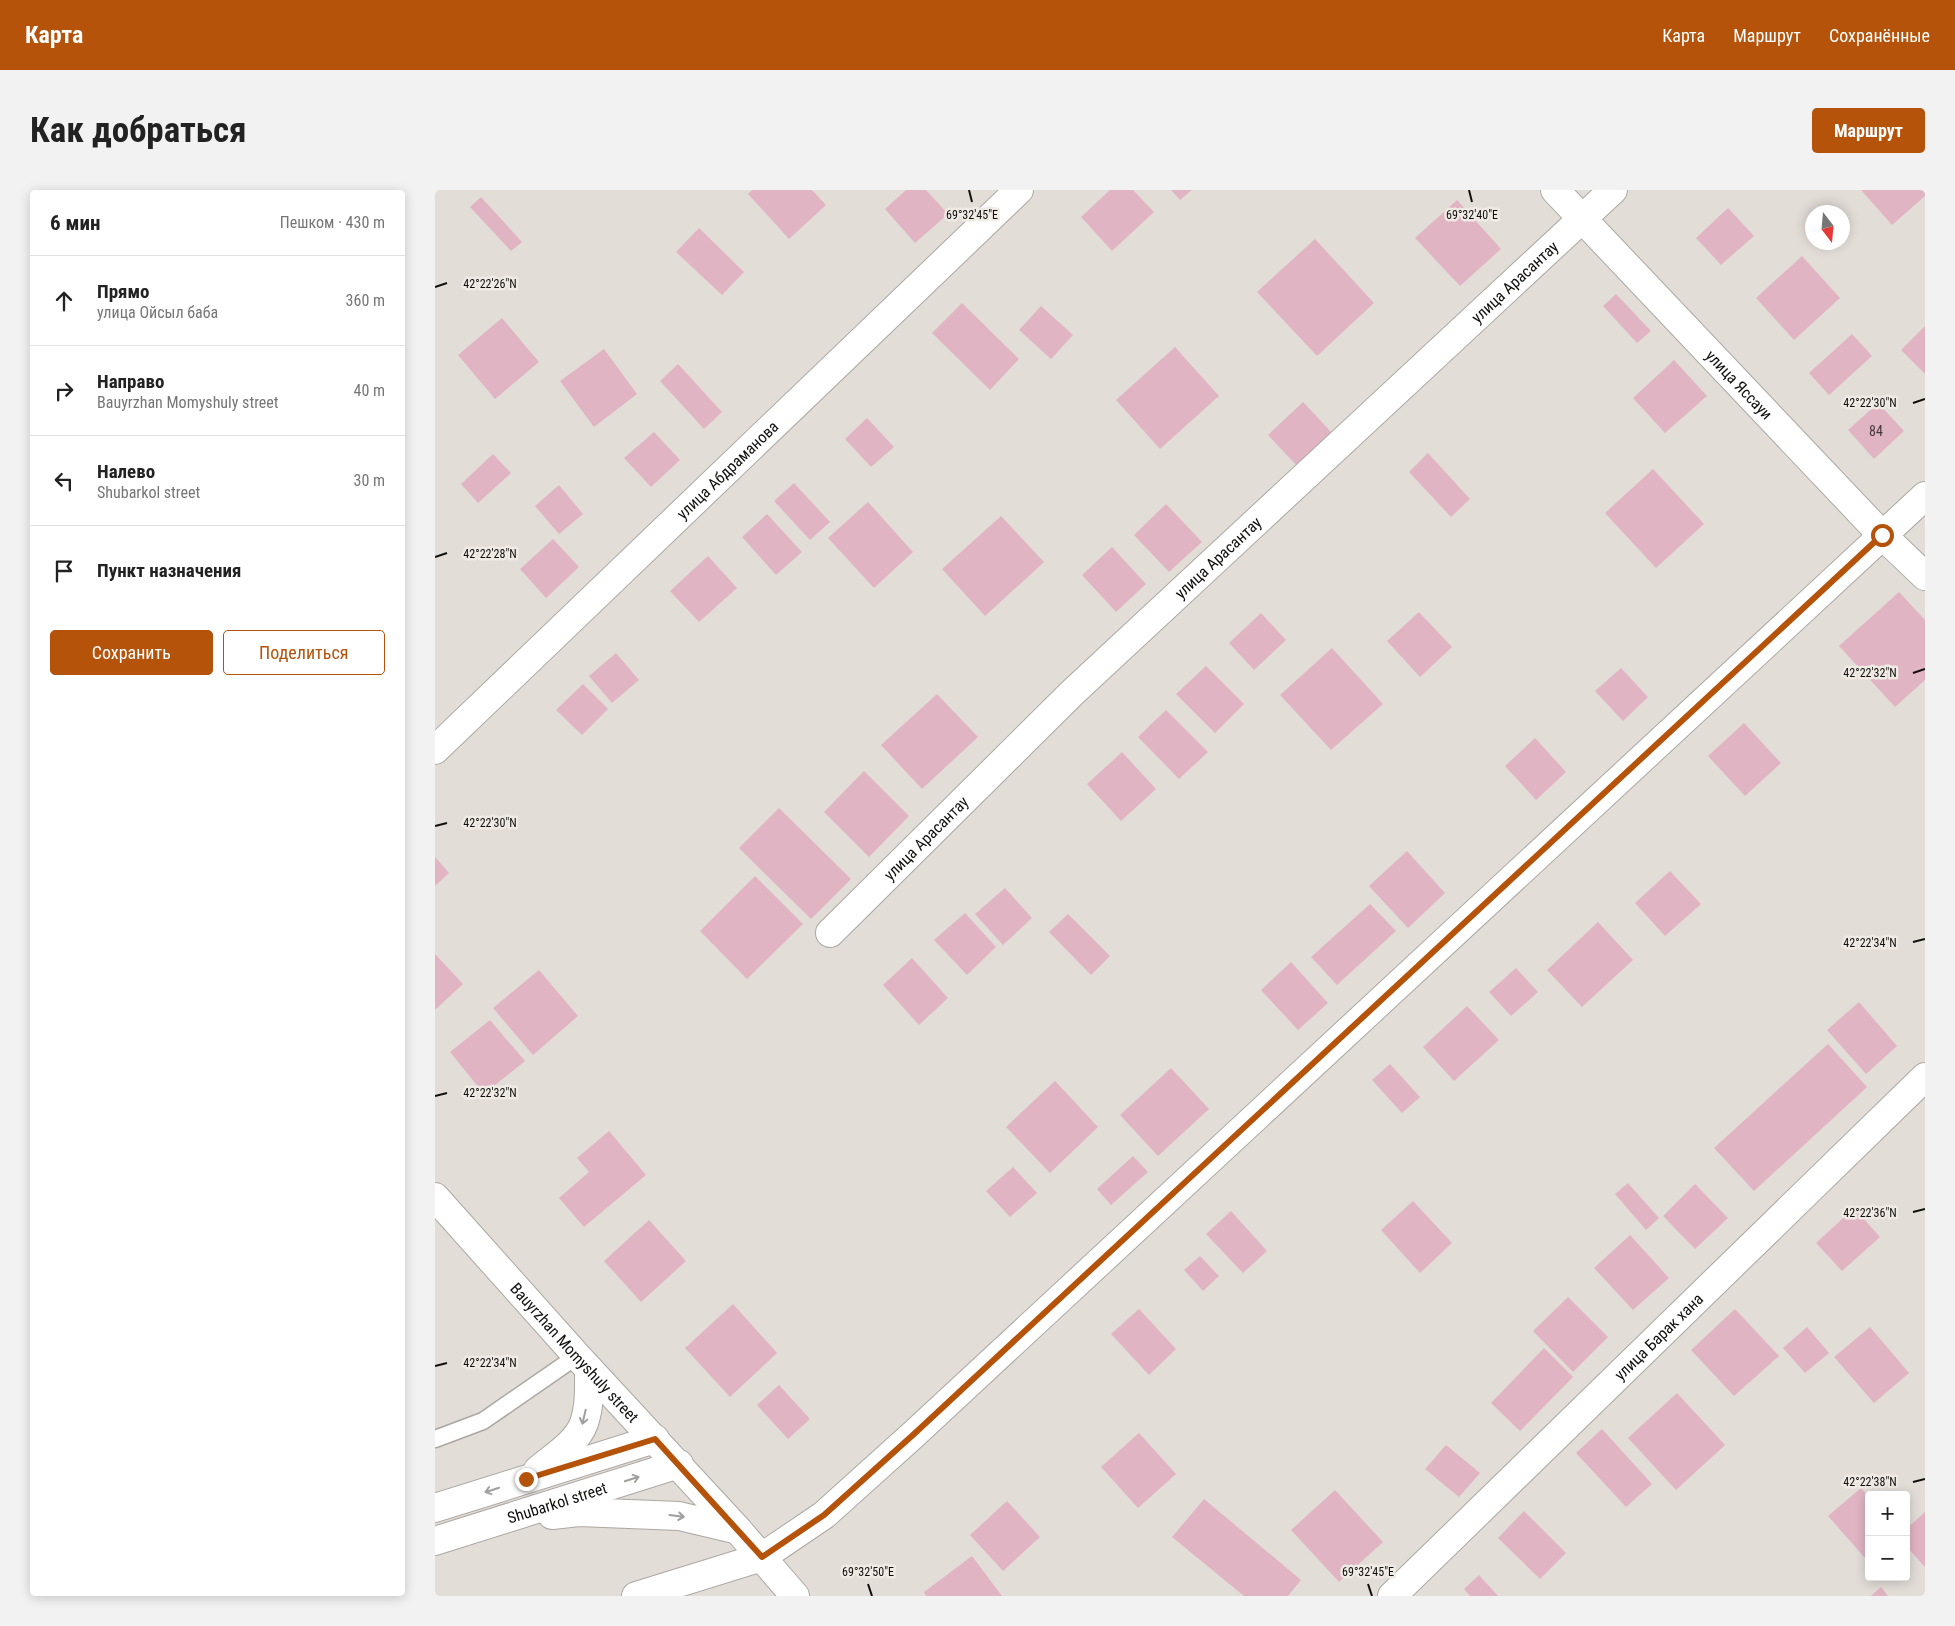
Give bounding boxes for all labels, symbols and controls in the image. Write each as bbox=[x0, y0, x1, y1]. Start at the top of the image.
text: Карта bbox=[25, 21, 83, 49]
text: Карта bbox=[1662, 25, 1705, 46]
text: Маршрут bbox=[1733, 25, 1801, 46]
text: Сохранённые bbox=[1829, 25, 1930, 46]
button: Маршрут bbox=[1812, 108, 1925, 153]
text: Как добраться bbox=[30, 110, 246, 151]
north arrow bbox=[1805, 205, 1850, 250]
text: 69°32'45"E bbox=[946, 208, 998, 222]
text: 69°32'40"E bbox=[1446, 208, 1498, 222]
text: 6 мин bbox=[50, 211, 100, 235]
text: Пешком · 430 m bbox=[280, 213, 385, 232]
street label: улица Арасантау bbox=[1467, 237, 1562, 326]
text: 42°22'26"N bbox=[463, 277, 517, 291]
text: Прямо bbox=[97, 280, 150, 303]
icon: ahead bbox=[50, 287, 78, 315]
text: 360 m bbox=[346, 291, 385, 310]
text: улица Ойсыл баба bbox=[97, 303, 218, 322]
street label: улица Яссауи bbox=[1702, 346, 1777, 423]
text: Направо bbox=[97, 370, 164, 393]
icon: right bbox=[50, 377, 78, 405]
text: 40 m bbox=[353, 381, 385, 400]
text: Bauyrzhan Momyshuly street bbox=[97, 393, 279, 412]
text: 42°22'30"N bbox=[1843, 396, 1897, 410]
street label: улица Абдраманова bbox=[673, 417, 782, 523]
house number: 84 bbox=[1869, 423, 1883, 439]
text: Налево bbox=[97, 460, 155, 483]
icon: left bbox=[50, 467, 78, 495]
text: 30 m bbox=[353, 471, 385, 490]
text: Shubarkol street bbox=[97, 483, 200, 502]
street label: улица Арасантау bbox=[1171, 512, 1265, 602]
route start bbox=[1871, 524, 1894, 547]
text: 42°22'28"N bbox=[463, 547, 517, 561]
icon: arrive bbox=[50, 557, 78, 585]
text: Пункт назначения bbox=[97, 559, 241, 582]
button: Сохранить bbox=[50, 630, 213, 675]
button: Поделиться bbox=[223, 630, 385, 675]
text: 42°22'32"N bbox=[1843, 666, 1897, 680]
street label: улица Арасантау bbox=[880, 792, 972, 884]
text: 42°22'30"N bbox=[463, 816, 517, 830]
text: 42°22'34"N bbox=[1843, 936, 1897, 950]
text: 42°22'32"N bbox=[463, 1086, 517, 1100]
text: 42°22'36"N bbox=[1843, 1206, 1897, 1220]
street label: Bauyrzhan Momyshuly street bbox=[507, 1279, 643, 1426]
street label: улица Барак хана bbox=[1610, 1289, 1707, 1384]
text: 42°22'34"N bbox=[463, 1356, 517, 1370]
one-way arrow bbox=[579, 1409, 589, 1425]
route end bbox=[515, 1468, 538, 1491]
one-way arrow bbox=[623, 1473, 639, 1483]
text: 42°22'38"N bbox=[1843, 1475, 1897, 1489]
street label: Shubarkol street bbox=[505, 1478, 609, 1527]
one-way arrow bbox=[484, 1486, 500, 1496]
map controls bbox=[1865, 1491, 1910, 1581]
button: + bbox=[1865, 1491, 1910, 1536]
one-way arrow bbox=[668, 1511, 684, 1521]
button: − bbox=[1865, 1536, 1910, 1581]
text: 69°32'50"E bbox=[842, 1565, 894, 1579]
text: 69°32'45"E bbox=[1342, 1565, 1394, 1579]

